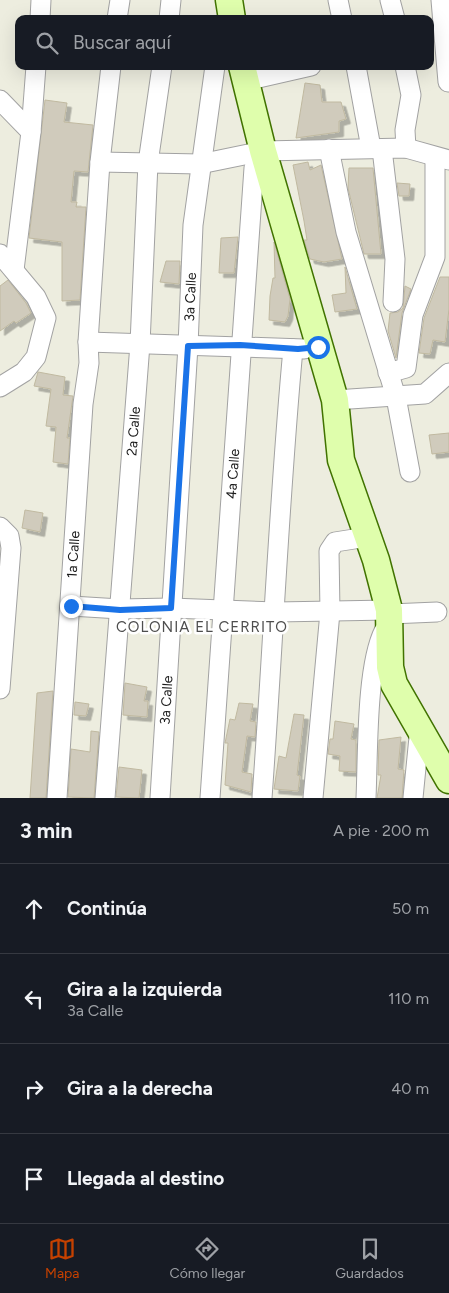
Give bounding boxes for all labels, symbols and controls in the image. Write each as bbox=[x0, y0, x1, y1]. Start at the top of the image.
search box bbox=[15, 15, 434, 70]
icon: search bbox=[33, 29, 61, 57]
text: Buscar aquí bbox=[73, 31, 171, 54]
street label: 3a Calle bbox=[181, 272, 200, 322]
route start bbox=[307, 336, 330, 359]
street label: 2a Calle bbox=[123, 405, 144, 456]
street label: 4a Calle bbox=[223, 448, 243, 500]
street label: 1a Calle bbox=[64, 530, 84, 579]
route end bbox=[60, 595, 83, 618]
district label: COLONIA EL CERRITO bbox=[116, 618, 288, 636]
street label: 3a Calle bbox=[157, 675, 177, 725]
text: 3 min bbox=[20, 818, 72, 843]
text: A pie · 200 m bbox=[333, 821, 429, 840]
icon: ahead bbox=[20, 895, 48, 923]
text: Continúa bbox=[67, 897, 147, 920]
text: 50 m bbox=[392, 899, 429, 918]
text: Gira a la izquierda bbox=[67, 978, 222, 1001]
icon: left bbox=[20, 985, 48, 1013]
text: 110 m bbox=[388, 989, 429, 1008]
text: 3a Calle bbox=[67, 1001, 123, 1020]
icon: right bbox=[20, 1075, 48, 1103]
text: Gira a la derecha bbox=[67, 1077, 213, 1100]
text: 40 m bbox=[391, 1079, 429, 1098]
icon: arrive bbox=[20, 1165, 48, 1193]
text: Llegada al destino bbox=[67, 1167, 224, 1190]
tab: Mapa bbox=[45, 1235, 79, 1282]
tab: Cómo llegar bbox=[170, 1235, 245, 1282]
tab: Guardados bbox=[335, 1235, 404, 1282]

